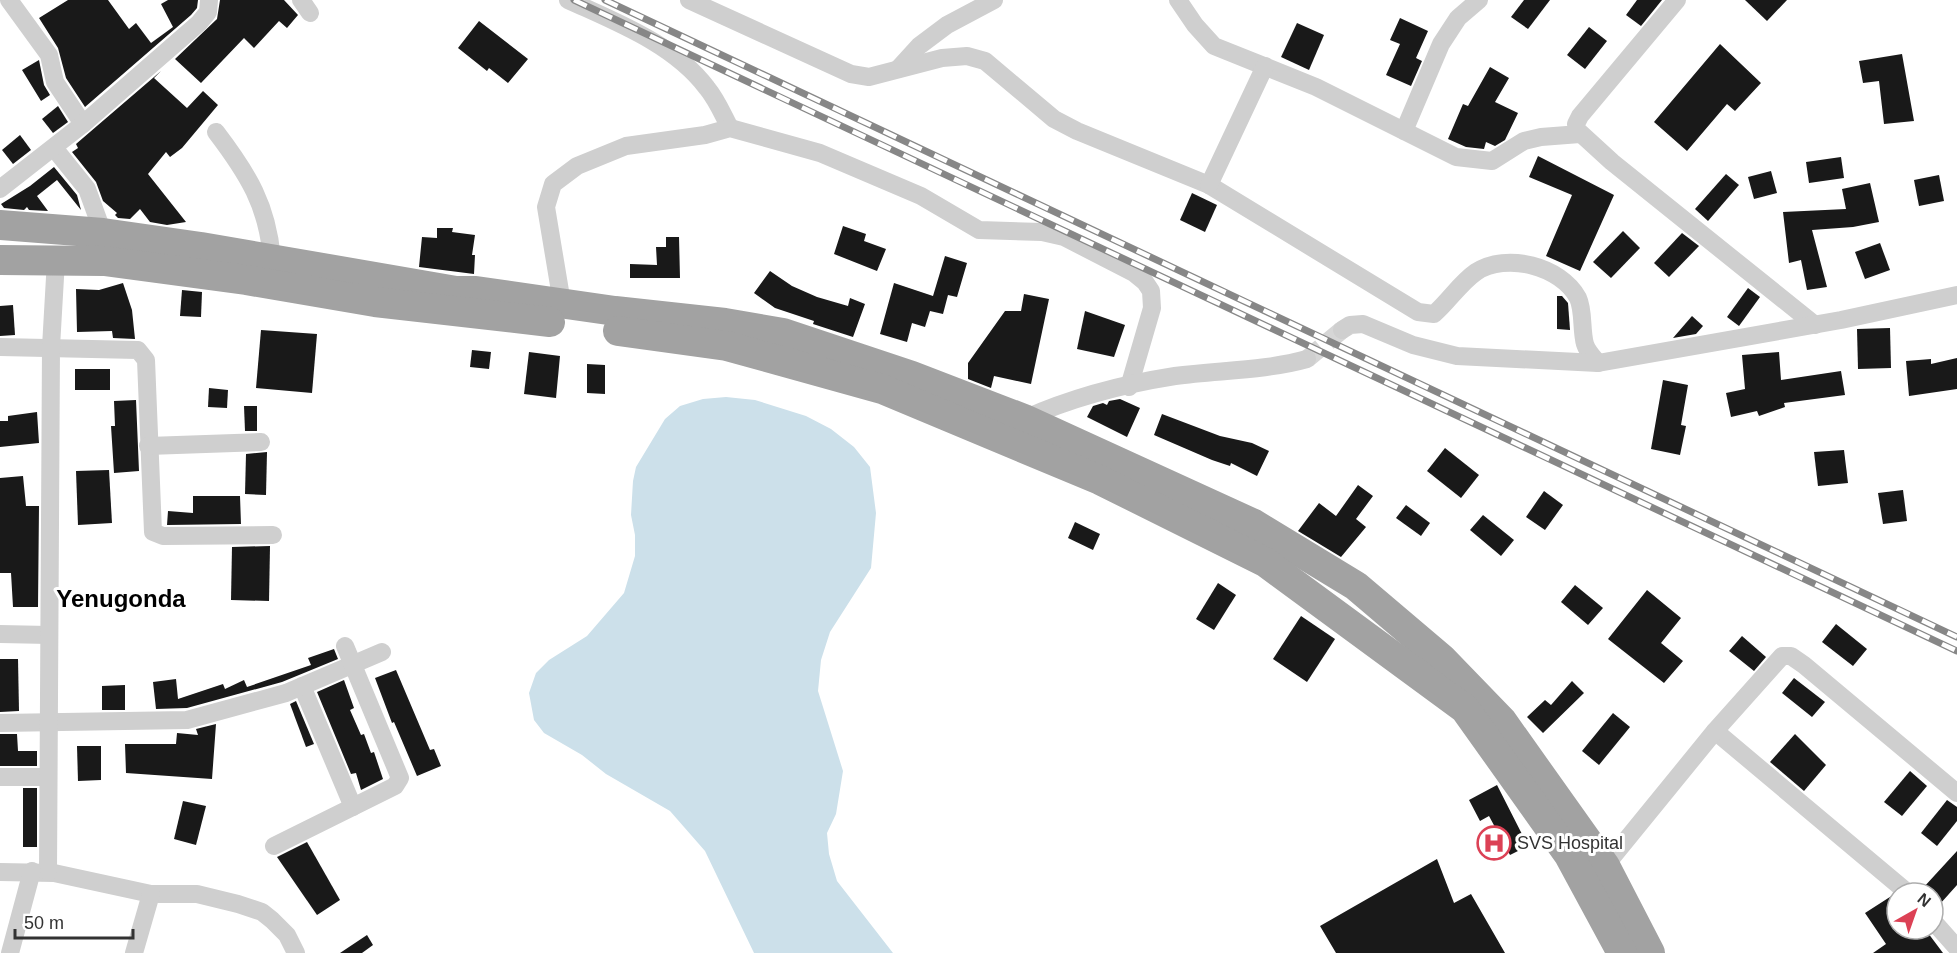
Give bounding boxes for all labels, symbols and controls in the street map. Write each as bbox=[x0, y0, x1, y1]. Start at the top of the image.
district label: Yenugonda bbox=[56, 585, 186, 612]
hospital icon: SVS Hospital bbox=[1476, 825, 1512, 861]
place label: SVS Hospital bbox=[1517, 833, 1623, 853]
north arrow bbox=[1885, 881, 1945, 941]
text: N bbox=[1914, 890, 1934, 910]
scale bar bbox=[15, 902, 134, 940]
text: 50 m bbox=[24, 913, 64, 933]

